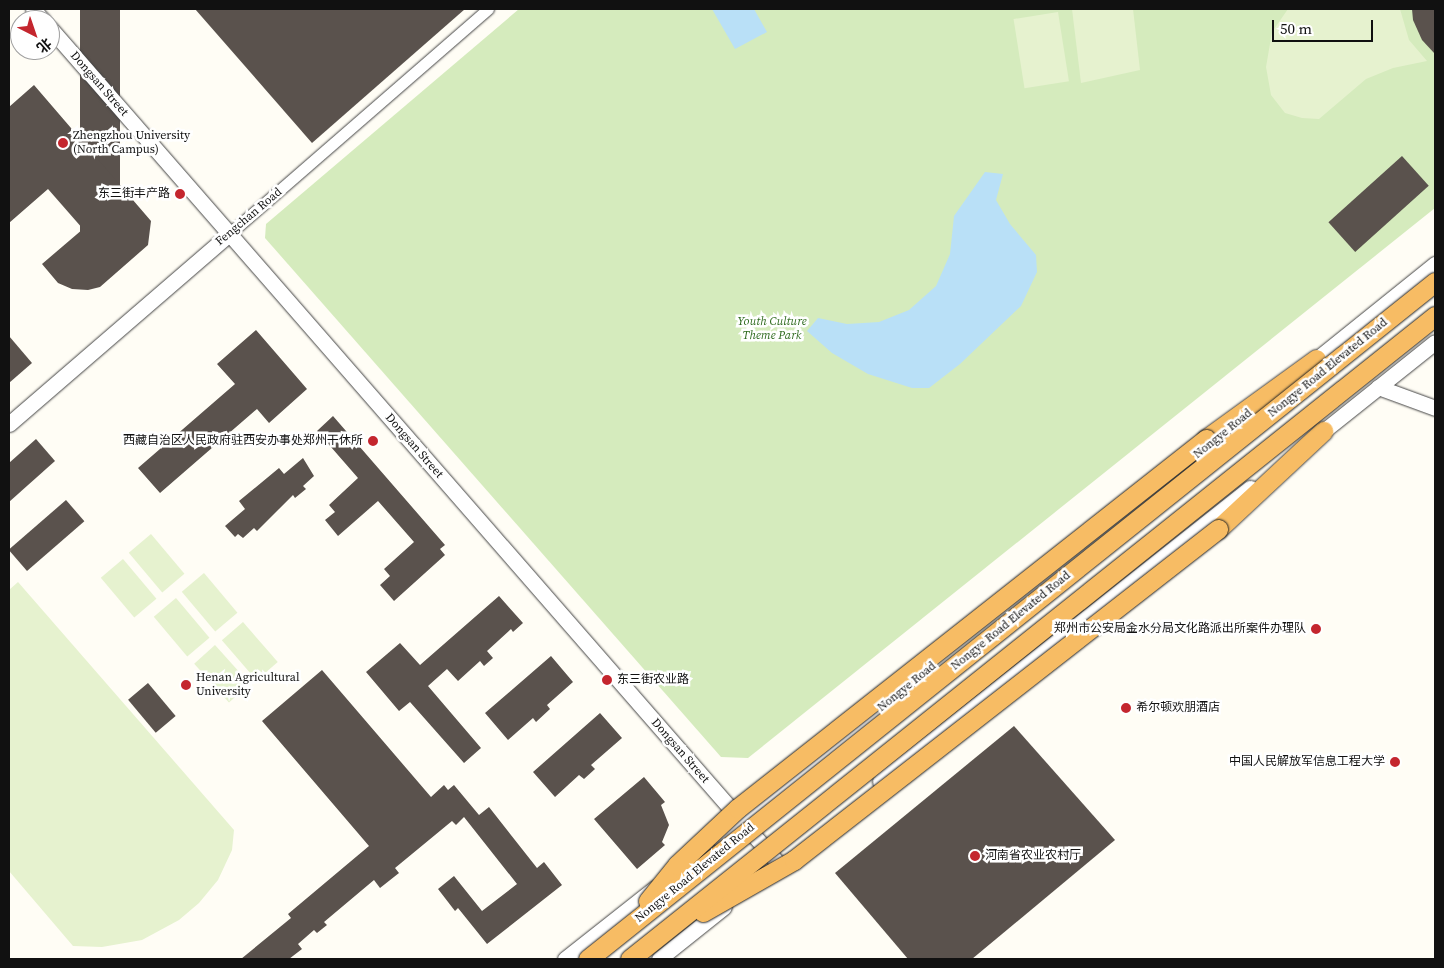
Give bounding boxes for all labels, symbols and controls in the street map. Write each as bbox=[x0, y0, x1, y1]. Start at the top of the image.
north arrow bbox=[10, 10, 60, 60]
scale bar bbox=[1274, 10, 1375, 42]
text: 50 m bbox=[1280, 18, 1312, 39]
text: 北 bbox=[32, 33, 56, 58]
street label: Dongsan Street bbox=[67, 49, 131, 119]
place label: Zhengzhou University (North Campus) bbox=[73, 129, 190, 157]
marker: Zhengzhou University (North Campus) bbox=[57, 137, 69, 149]
street label: Fengchan Road bbox=[213, 185, 285, 249]
place label: 东三街丰产路 bbox=[98, 187, 170, 201]
marker: 东三街丰产路 bbox=[174, 188, 186, 200]
park label: Youth Culture Theme Park bbox=[737, 315, 807, 343]
street label: Nongye Road Elevated Road bbox=[1265, 315, 1391, 421]
street label: Nongye Road bbox=[1191, 406, 1255, 462]
street label: Dongsan Street bbox=[382, 411, 446, 481]
place label: 西藏自治区人民政府驻西安办事处郑州干休所 bbox=[123, 434, 363, 448]
marker: 西藏自治区人民政府驻西安办事处郑州干休所 bbox=[367, 435, 379, 447]
street label: Nongye Road Elevated Road bbox=[948, 568, 1074, 674]
place label: 郑州市公安局金水分局文化路派出所案件办理队 bbox=[1054, 622, 1306, 636]
marker: 郑州市公安局金水分局文化路派出所案件办理队 bbox=[1310, 623, 1322, 635]
street label: Nongye Road bbox=[875, 659, 939, 715]
place label: Henan Agricultural University bbox=[196, 671, 300, 699]
place label: 东三街农业路 bbox=[617, 673, 689, 687]
marker: 东三街农业路 bbox=[601, 674, 613, 686]
marker: Henan Agricultural University bbox=[180, 679, 192, 691]
place label: 希尔顿欢朋酒店 bbox=[1136, 701, 1220, 715]
marker: 希尔顿欢朋酒店 bbox=[1120, 702, 1132, 714]
street label: Dongsan Street bbox=[648, 716, 712, 786]
place label: 中国人民解放军信息工程大学 bbox=[1229, 755, 1385, 769]
marker: 中国人民解放军信息工程大学 bbox=[1389, 756, 1401, 768]
street label: Nongye Road Elevated Road bbox=[632, 820, 758, 926]
place label: 河南省农业农村厅 bbox=[985, 849, 1081, 863]
marker: 河南省农业农村厅 bbox=[969, 850, 981, 862]

